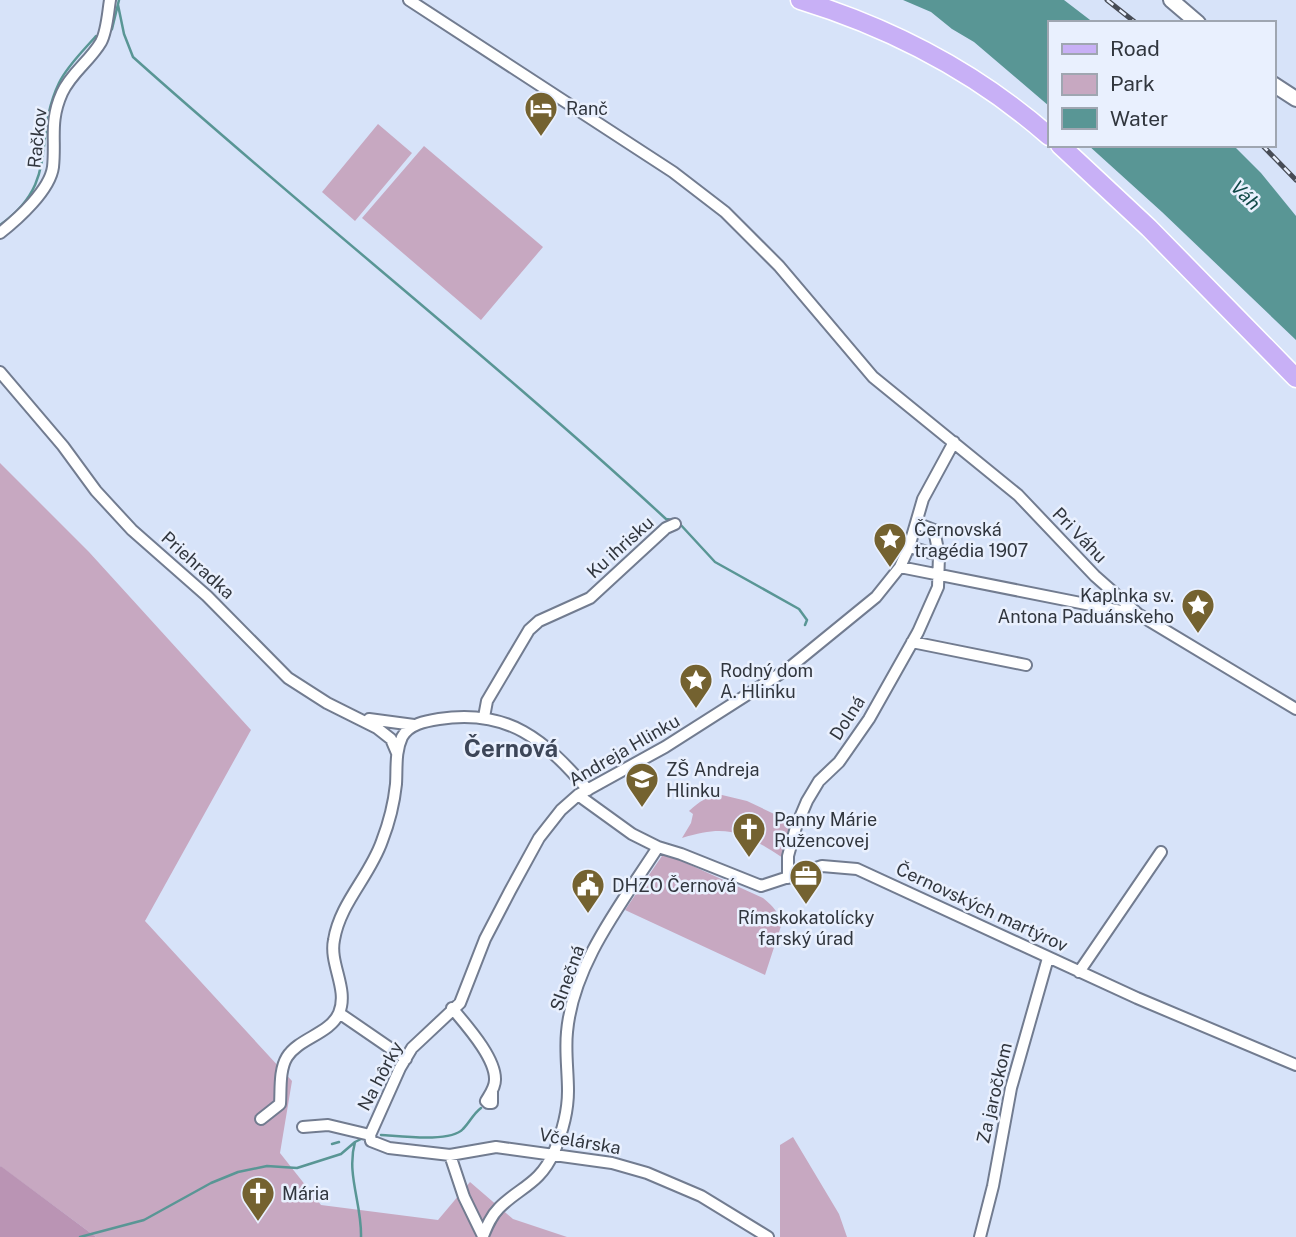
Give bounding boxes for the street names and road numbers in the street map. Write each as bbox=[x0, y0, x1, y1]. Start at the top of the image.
street label: Račkov bbox=[23, 107, 51, 169]
street label: Pri Váhu bbox=[1048, 503, 1112, 567]
street label: Ku ihrisku bbox=[582, 512, 658, 582]
street label: Priehradka bbox=[157, 527, 239, 603]
street label: Dolná bbox=[825, 692, 869, 744]
street label: Andreja Hlinku bbox=[565, 710, 683, 790]
street label: Černovských martýrov bbox=[893, 858, 1071, 956]
street label: Slnečná bbox=[545, 942, 589, 1014]
street label: Na hôrky bbox=[353, 1037, 407, 1114]
street label: Za jaročkom bbox=[972, 1041, 1016, 1145]
street label: Včelárska bbox=[538, 1123, 622, 1159]

